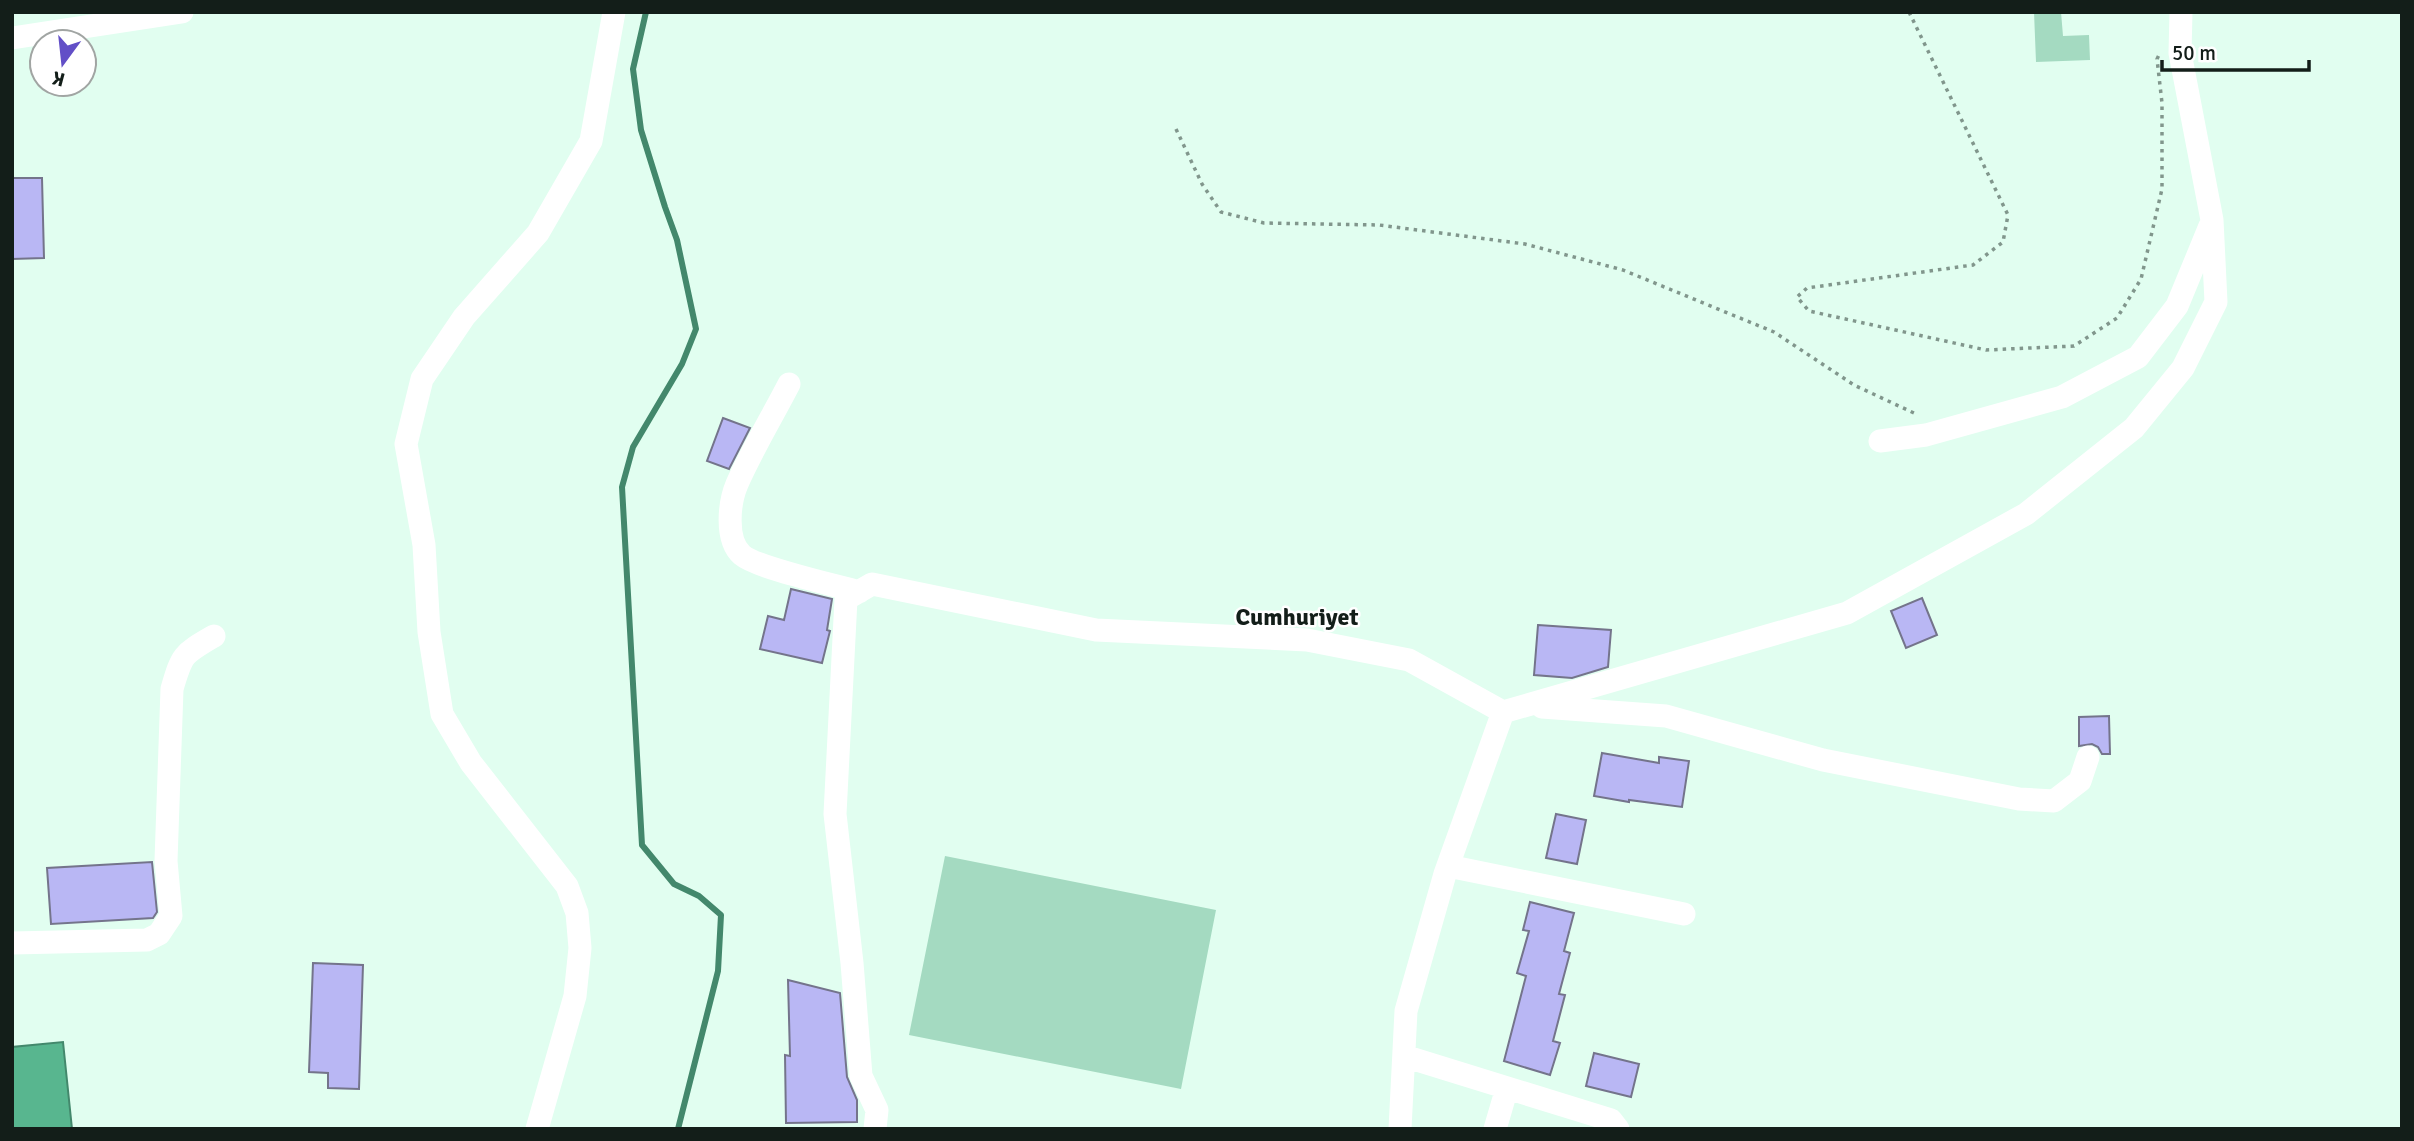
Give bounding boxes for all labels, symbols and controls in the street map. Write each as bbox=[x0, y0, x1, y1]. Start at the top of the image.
north arrow bbox=[28, 28, 98, 98]
scale bar bbox=[2162, 28, 2309, 72]
text: 50 m bbox=[2172, 40, 2216, 66]
text: K bbox=[50, 65, 68, 92]
district label: Cumhuriyet bbox=[1236, 602, 1358, 632]

